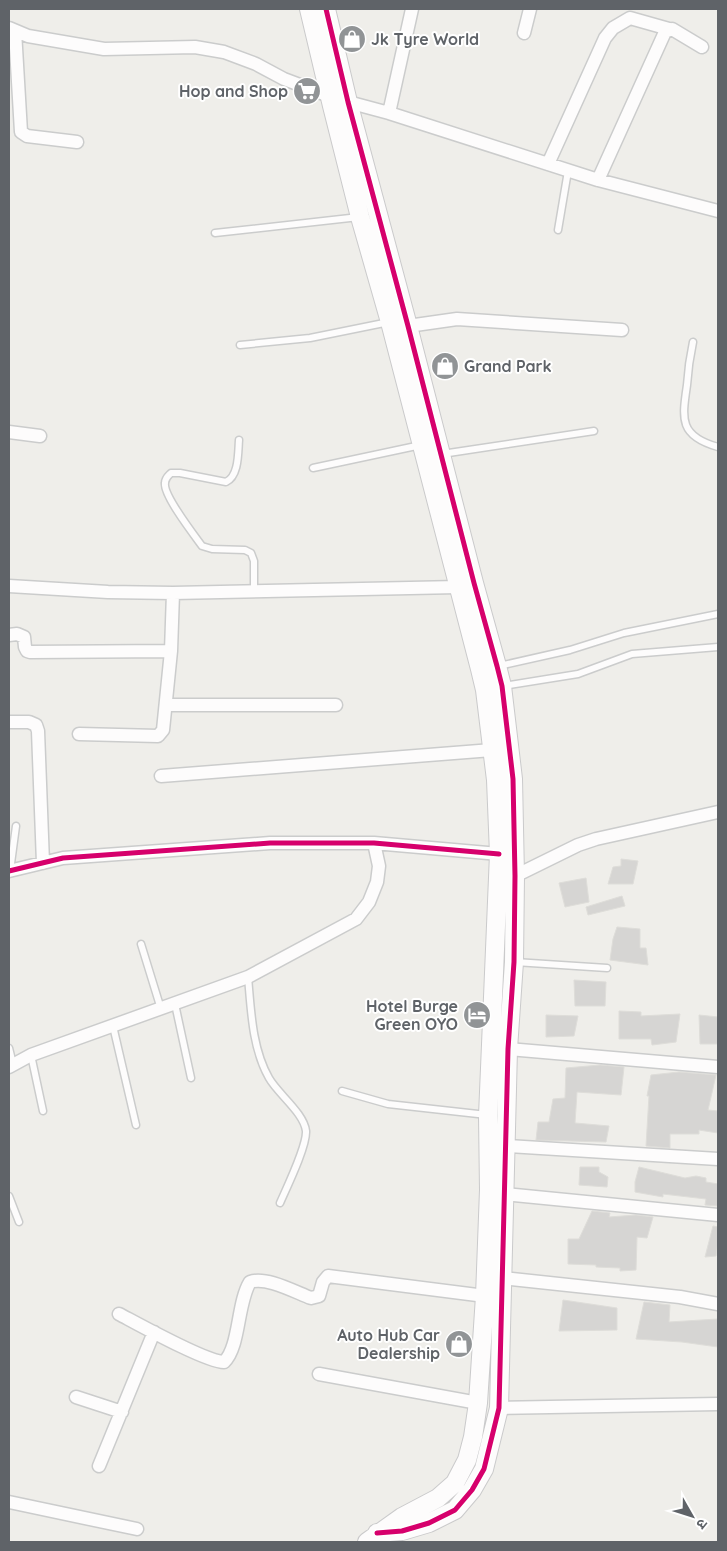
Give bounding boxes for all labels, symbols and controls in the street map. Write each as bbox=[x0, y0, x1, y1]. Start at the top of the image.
shop icon: Jk Tyre World bbox=[337, 24, 367, 54]
place label: Jk Tyre World bbox=[371, 29, 479, 49]
supermarket icon: Hop and Shop bbox=[292, 76, 322, 106]
place label: Hop and Shop bbox=[179, 81, 288, 101]
shop icon: Grand Park bbox=[430, 351, 460, 381]
place label: Grand Park bbox=[464, 356, 552, 376]
place label: Hotel Burge Green OYO bbox=[366, 996, 458, 1034]
hotel icon: Hotel Burge Green OYO bbox=[462, 1000, 492, 1030]
place label: Auto Hub Car Dealership bbox=[337, 1325, 440, 1363]
shop icon: Auto Hub Car Dealership bbox=[444, 1329, 474, 1359]
north arrow bbox=[667, 1491, 717, 1541]
text: उ bbox=[692, 1515, 712, 1534]

